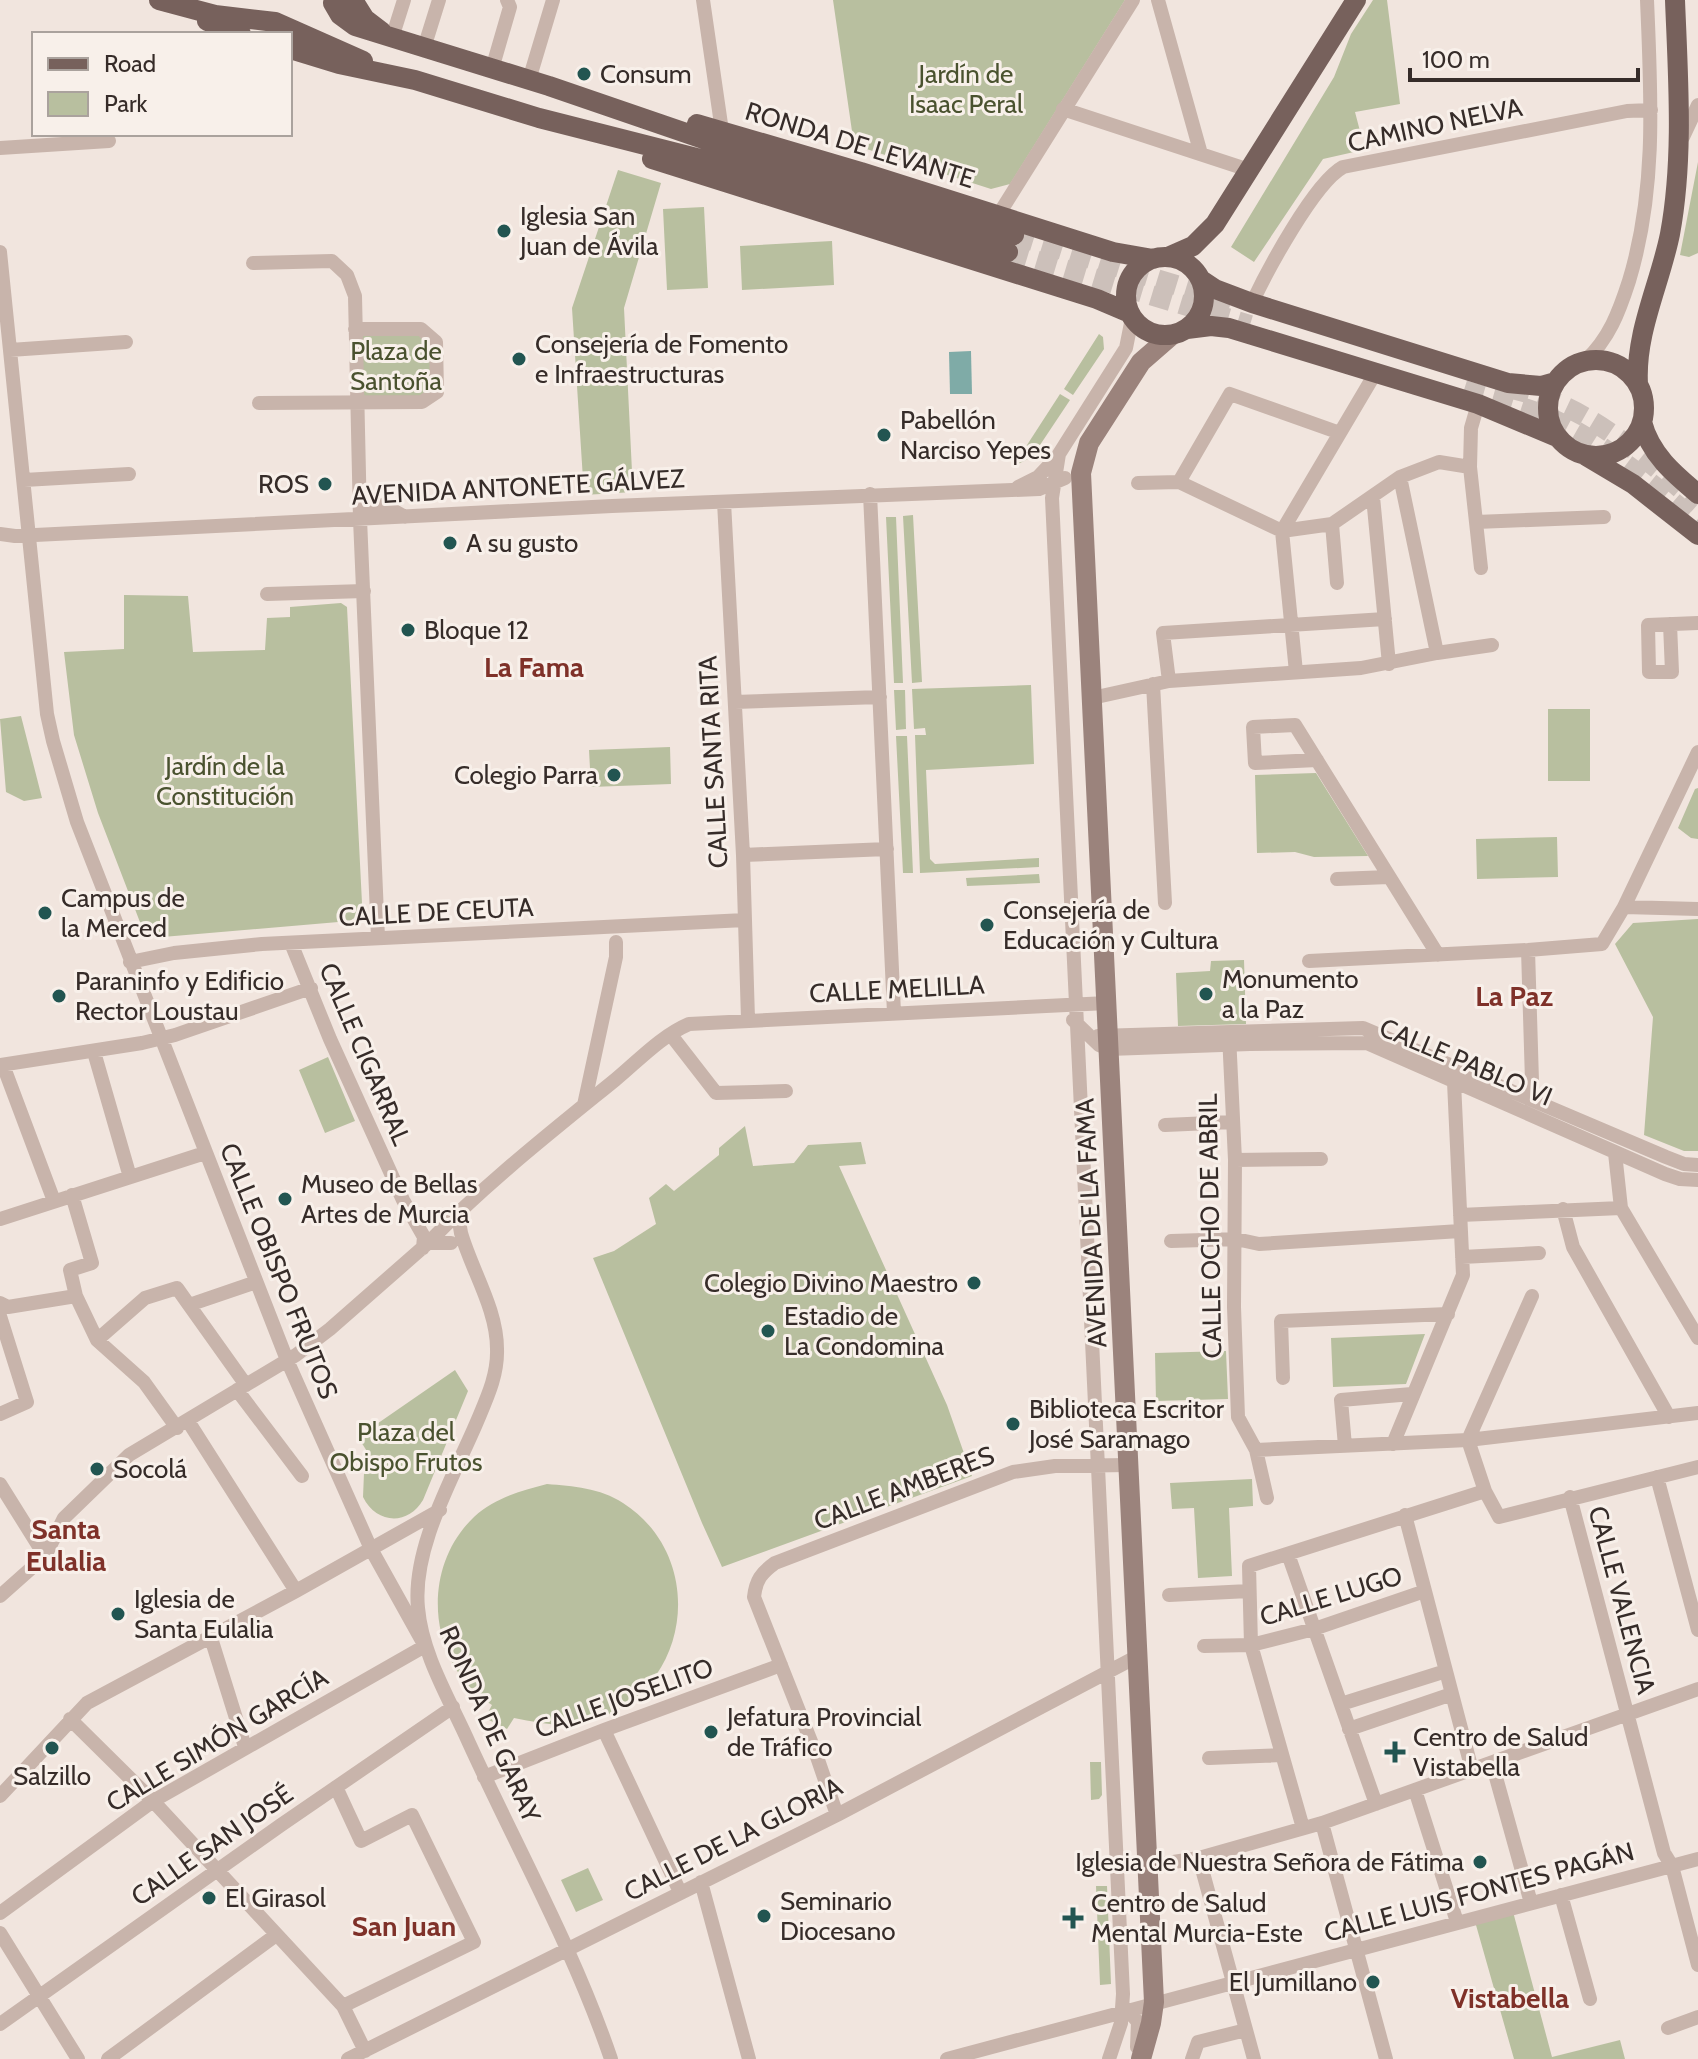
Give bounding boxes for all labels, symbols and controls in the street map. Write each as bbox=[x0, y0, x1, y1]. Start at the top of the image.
legend bbox=[32, 32, 292, 136]
scale bar bbox=[1410, 32, 1638, 82]
text: 100 m bbox=[1422, 45, 1490, 74]
text: Road bbox=[104, 49, 156, 78]
place label: Consum bbox=[600, 58, 692, 90]
park label: Jardín de Isaac Peral bbox=[909, 58, 1023, 120]
marker: Consum bbox=[575, 65, 593, 83]
text: Park bbox=[104, 89, 147, 118]
street label: CAMINO NELVA bbox=[1345, 91, 1525, 159]
street label: RONDA DE LEVANTE bbox=[741, 95, 979, 195]
place label: Iglesia San Juan de Ávila bbox=[519, 200, 659, 262]
marker: Iglesia San Juan de Ávila bbox=[495, 222, 513, 240]
place label: Consejería de Fomento e Infraestructuras bbox=[535, 328, 788, 390]
park label: Plaza de Santoña bbox=[350, 335, 442, 397]
marker: Consejería de Fomento e Infraestructuras bbox=[510, 350, 528, 368]
place label: Pabellón Narciso Yepes bbox=[900, 404, 1051, 466]
marker: Pabellón Narciso Yepes bbox=[875, 426, 893, 444]
street label: AVENIDA ANTONETE GÁLVEZ bbox=[351, 462, 686, 512]
place label: ROS bbox=[258, 468, 309, 500]
marker: ROS bbox=[316, 475, 334, 493]
place label: A su gusto bbox=[466, 527, 578, 559]
marker: A su gusto bbox=[441, 534, 459, 552]
place label: Bloque 12 bbox=[424, 614, 529, 646]
marker: Bloque 12 bbox=[399, 621, 417, 639]
district label: La Fama bbox=[484, 650, 584, 684]
street label: CALLE SANTA RITA bbox=[691, 655, 735, 869]
park label: Jardín de la Constitución bbox=[156, 750, 294, 812]
place label: Colegio Parra bbox=[454, 759, 599, 791]
marker: Colegio Parra bbox=[605, 766, 623, 784]
place label: Campus de la Merced bbox=[61, 882, 185, 944]
street label: CALLE DE CEUTA bbox=[338, 891, 534, 933]
place label: Consejería de Educación y Cultura bbox=[1003, 894, 1219, 956]
marker: Campus de la Merced bbox=[36, 904, 54, 922]
marker: Consejería de Educación y Cultura bbox=[978, 916, 996, 934]
street label: CALLE CIGARRAL bbox=[312, 958, 418, 1150]
place label: Monumento a la Paz bbox=[1222, 963, 1359, 1025]
place label: Paraninfo y Edificio Rector Loustau bbox=[75, 965, 284, 1027]
street label: CALLE MELILLA bbox=[809, 968, 985, 1010]
district label: La Paz bbox=[1475, 979, 1553, 1013]
marker: Monumento a la Paz bbox=[1197, 985, 1215, 1003]
marker: Paraninfo y Edificio Rector Loustau bbox=[50, 987, 68, 1005]
street label: CALLE PABLO VI bbox=[1375, 1011, 1557, 1113]
street label: CALLE OCHO DE ABRIL bbox=[1192, 1093, 1228, 1359]
street label: AVENIDA DE LA FAMA bbox=[1068, 1097, 1114, 1349]
street label: CALLE OBISPO FRUTOS bbox=[213, 1138, 345, 1404]
place label: Museo de Bellas Artes de Murcia bbox=[301, 1168, 478, 1230]
marker: Museo de Bellas Artes de Murcia bbox=[276, 1190, 294, 1208]
place label: Colegio Divino Maestro bbox=[704, 1267, 958, 1299]
marker: Colegio Divino Maestro bbox=[965, 1274, 983, 1292]
place label: Estadio de La Condomina bbox=[784, 1300, 944, 1362]
marker: Estadio de La Condomina bbox=[759, 1322, 777, 1340]
place label: Biblioteca Escritor José Saramago bbox=[1028, 1393, 1225, 1455]
marker: Biblioteca Escritor José Saramago bbox=[1004, 1415, 1022, 1433]
park label: Plaza del Obispo Frutos bbox=[329, 1416, 483, 1478]
street label: CALLE AMBERES bbox=[809, 1439, 999, 1537]
place label: Socolá bbox=[113, 1453, 188, 1485]
marker: Socolá bbox=[88, 1460, 106, 1478]
street label: CALLE VALENCIA bbox=[1582, 1502, 1662, 1698]
district label: Santa Eulalia bbox=[26, 1512, 106, 1578]
street label: CALLE LUGO bbox=[1256, 1559, 1406, 1633]
place label: Iglesia de Santa Eulalia bbox=[134, 1583, 274, 1645]
marker: Iglesia de Santa Eulalia bbox=[109, 1605, 127, 1623]
street label: RONDA DE GARAY bbox=[432, 1621, 548, 1828]
street label: CALLE JOSELITO bbox=[530, 1651, 718, 1745]
street label: CALLE SIMÓN GARCÍA bbox=[100, 1661, 334, 1819]
place label: Jefatura Provincial de Tráfico bbox=[726, 1701, 921, 1763]
place label: Centro de Salud Vistabella bbox=[1413, 1721, 1589, 1783]
marker: Jefatura Provincial de Tráfico bbox=[702, 1723, 720, 1741]
marker: Salzillo bbox=[43, 1739, 61, 1757]
marker: Centro de Salud Vistabella bbox=[1384, 1741, 1406, 1763]
place label: Salzillo bbox=[13, 1760, 91, 1792]
street label: CALLE DE LA GLORIA bbox=[619, 1770, 847, 1908]
street label: CALLE SAN JOSÉ bbox=[125, 1777, 299, 1913]
street label: CALLE LUIS FONTES PAGÁN bbox=[1320, 1835, 1638, 1949]
place label: Iglesia de Nuestra Señora de Fátima bbox=[1075, 1846, 1465, 1878]
marker: Iglesia de Nuestra Señora de Fátima bbox=[1471, 1853, 1489, 1871]
place label: El Girasol bbox=[225, 1882, 326, 1914]
place label: Seminario Diocesano bbox=[780, 1885, 896, 1947]
place label: Centro de Salud Mental Murcia-Este bbox=[1091, 1887, 1303, 1949]
marker: El Girasol bbox=[200, 1889, 218, 1907]
marker: Seminario Diocesano bbox=[755, 1907, 773, 1925]
marker: Centro de Salud Mental Murcia-Este bbox=[1062, 1907, 1084, 1929]
district label: San Juan bbox=[352, 1909, 456, 1943]
place label: El Jumillano bbox=[1229, 1966, 1357, 1998]
marker: El Jumillano bbox=[1364, 1973, 1382, 1991]
district label: Vistabella bbox=[1451, 1981, 1569, 2015]

